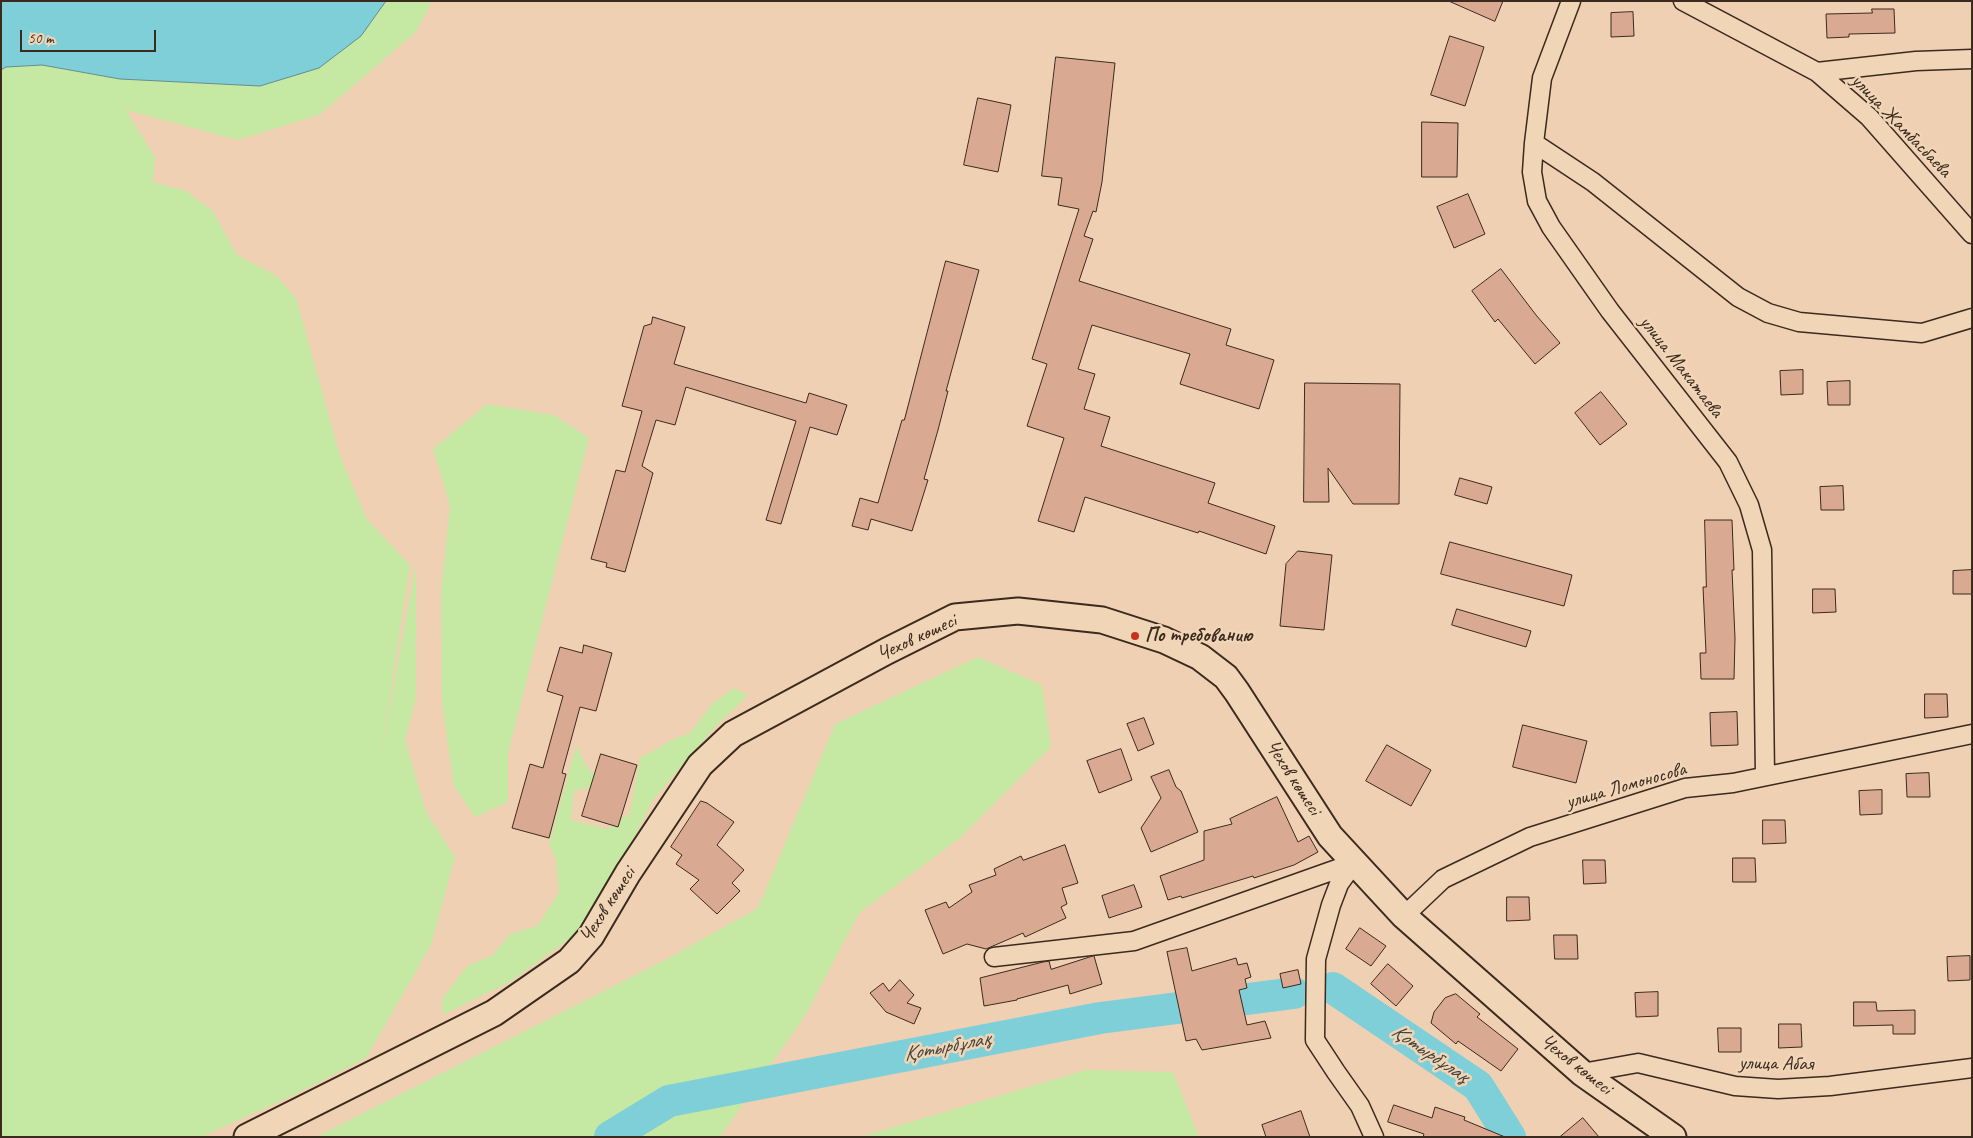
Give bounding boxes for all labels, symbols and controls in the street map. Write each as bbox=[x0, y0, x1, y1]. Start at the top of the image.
scale bar bbox=[22, 20, 159, 52]
text: 50 m bbox=[28, 29, 54, 48]
street label: улица Жамбасбаева bbox=[1846, 69, 1956, 183]
street label: улица Макатаева bbox=[1634, 311, 1728, 423]
street label: Чехов көшесі bbox=[873, 609, 961, 667]
place label: По требованию bbox=[1145, 624, 1253, 648]
marker: По требованию bbox=[1129, 630, 1141, 642]
street label: Чехов көшесі bbox=[1260, 736, 1326, 820]
street label: улица Ломоносова bbox=[1563, 757, 1689, 815]
street label: Чехов көшесі bbox=[575, 863, 641, 947]
water label: Қотырбұлақ bbox=[1387, 1019, 1473, 1089]
water label: Қотырбұлақ bbox=[902, 1026, 992, 1068]
street label: Чехов көшесі bbox=[1535, 1029, 1617, 1101]
street label: улица Абая bbox=[1739, 1051, 1813, 1077]

